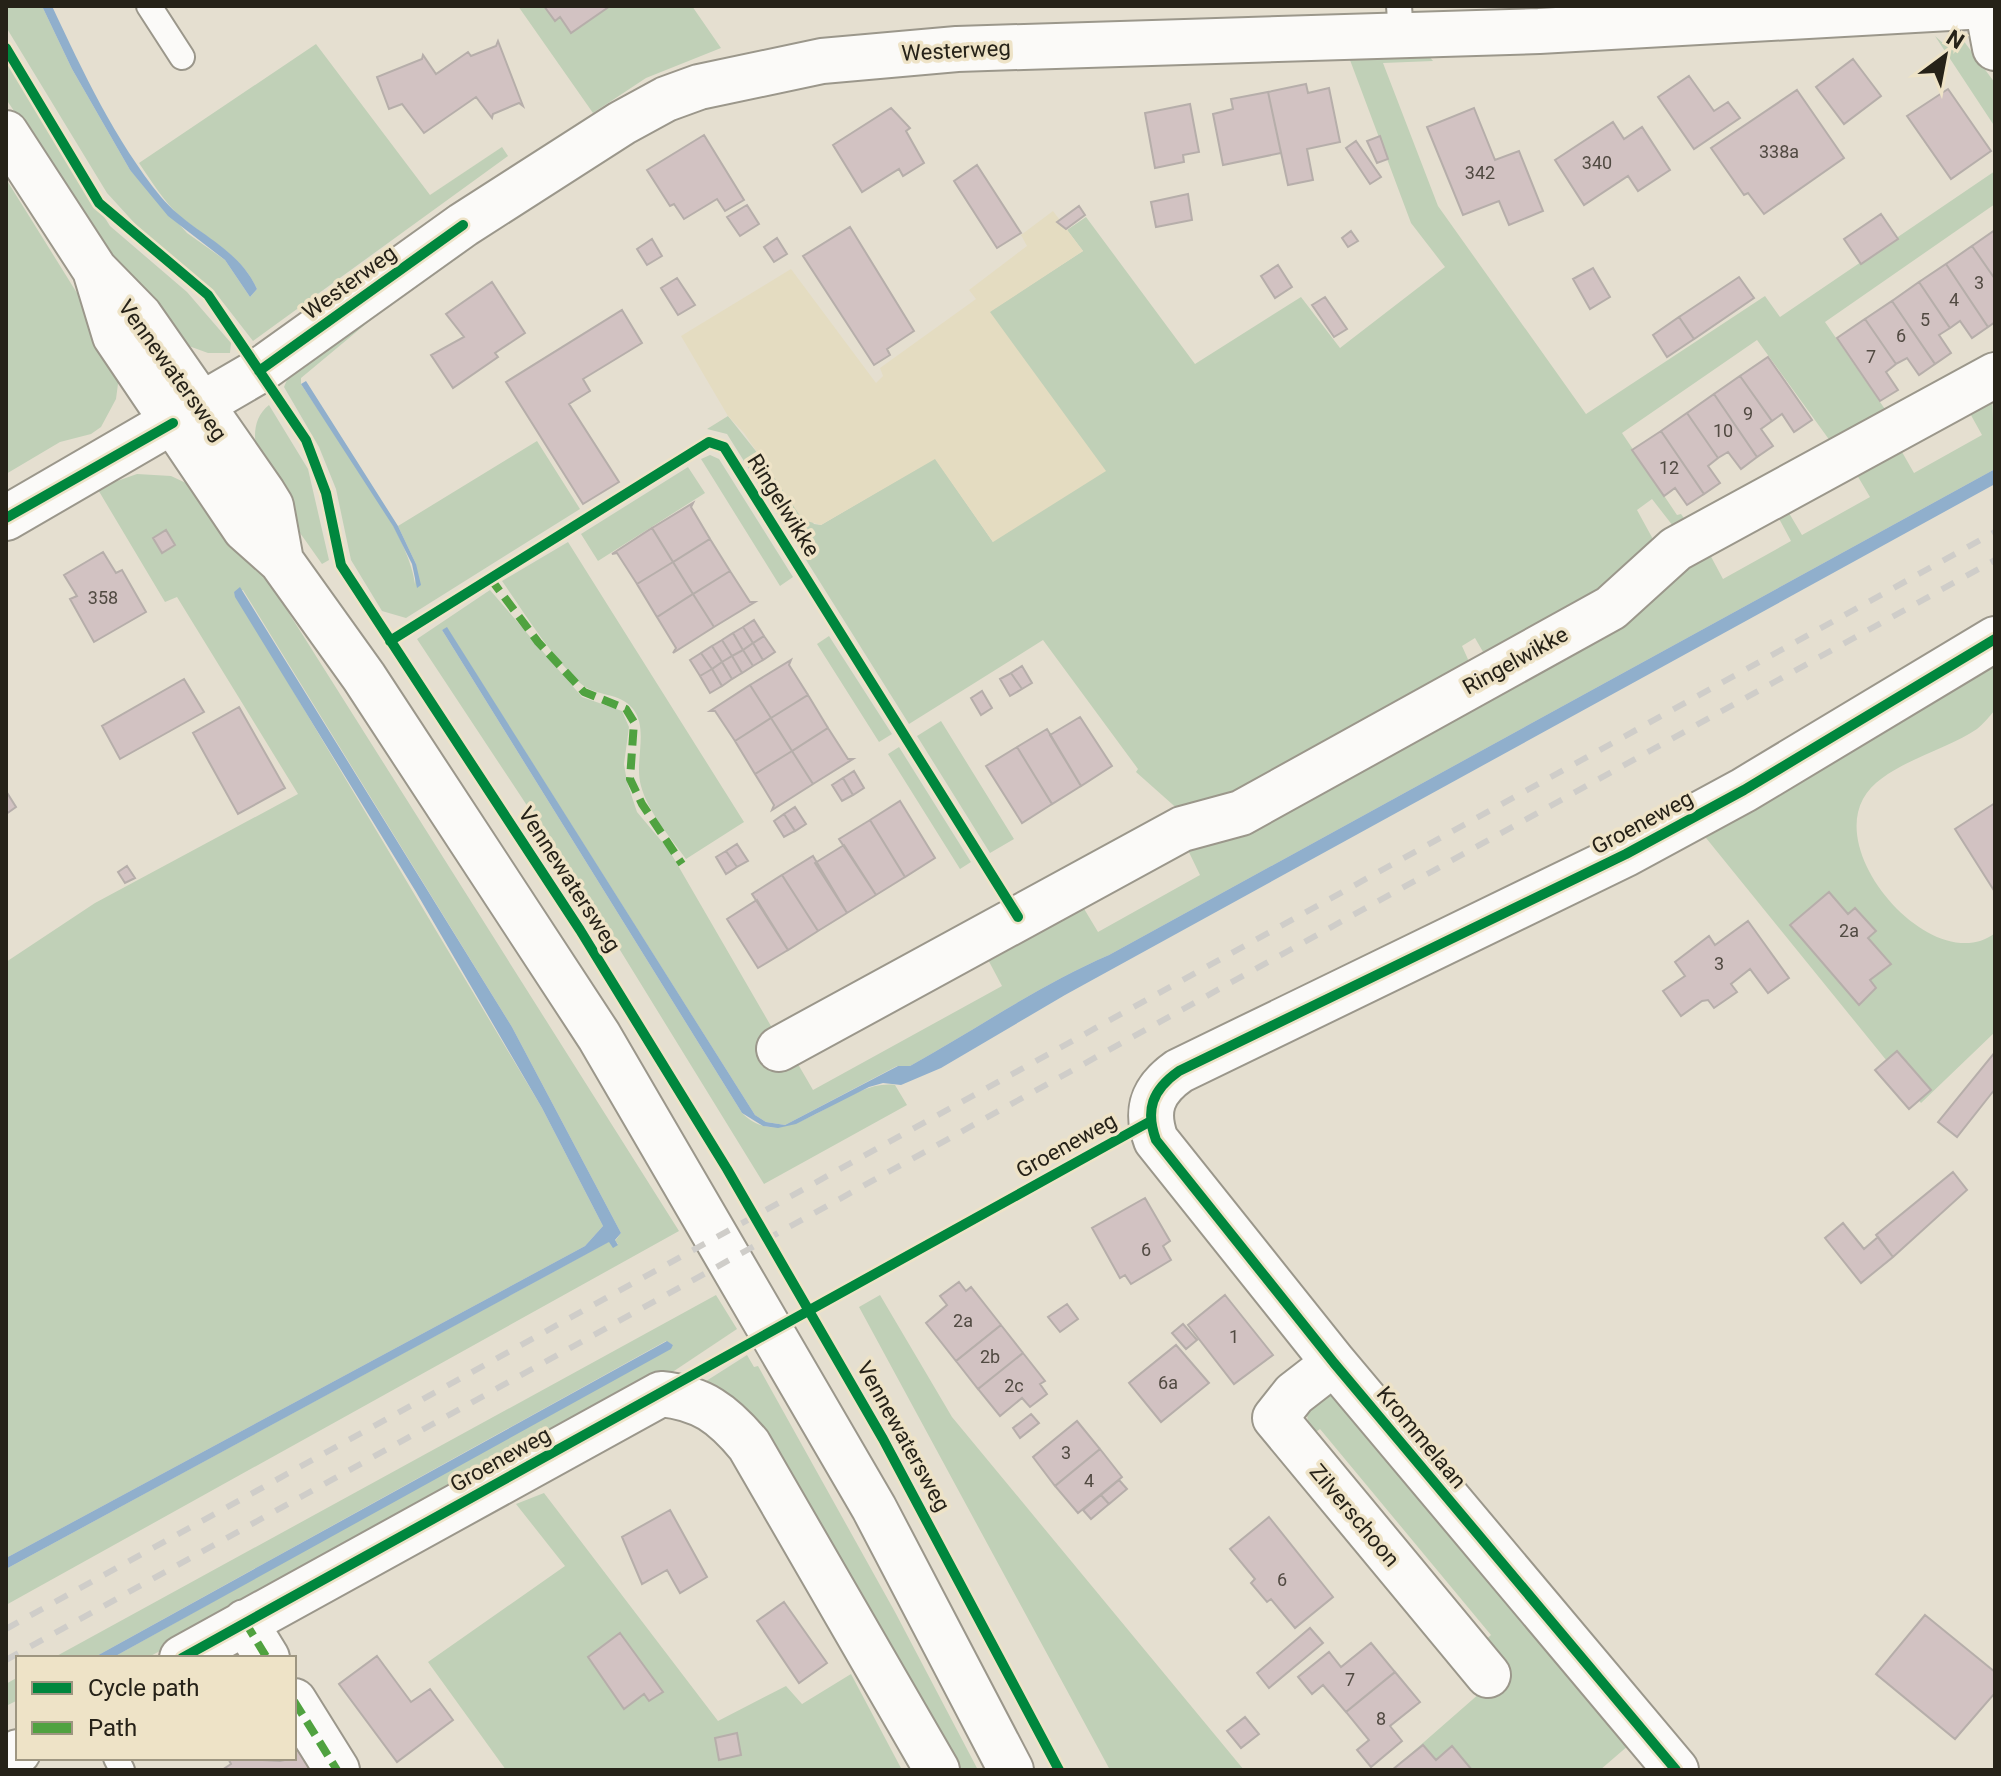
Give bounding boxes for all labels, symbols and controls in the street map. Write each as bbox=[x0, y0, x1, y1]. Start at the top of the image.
north arrow bbox=[1905, 16, 1985, 96]
text: N bbox=[1942, 25, 1969, 54]
street label: Westerweg bbox=[901, 35, 1011, 66]
house number: 338a bbox=[1759, 141, 1799, 162]
house number: 340 bbox=[1582, 152, 1612, 173]
house number: 342 bbox=[1465, 162, 1495, 183]
street label: Westerweg bbox=[298, 240, 401, 325]
house number: 3 bbox=[1974, 272, 1984, 293]
house number: 4 bbox=[1949, 289, 1959, 310]
street label: Vennewatersweg bbox=[113, 295, 232, 446]
house number: 5 bbox=[1920, 309, 1930, 330]
house number: 6 bbox=[1896, 325, 1906, 346]
house number: 7 bbox=[1866, 346, 1876, 367]
house number: 9 bbox=[1743, 403, 1753, 424]
house number: 10 bbox=[1713, 420, 1733, 441]
street label: Ringelwikke bbox=[742, 449, 825, 561]
house number: 12 bbox=[1659, 457, 1679, 478]
house number: 358 bbox=[88, 587, 118, 608]
street label: Ringelwikke bbox=[1458, 621, 1572, 700]
street label: Groeneweg bbox=[1587, 785, 1697, 859]
street label: Vennewatersweg bbox=[513, 802, 626, 956]
house number: 2a bbox=[1839, 920, 1859, 941]
house number: 3 bbox=[1714, 953, 1724, 974]
street label: Groeneweg bbox=[1012, 1108, 1121, 1183]
house number: 6 bbox=[1141, 1239, 1151, 1260]
house number: 2a bbox=[953, 1310, 973, 1331]
house number: 1 bbox=[1229, 1326, 1239, 1347]
house number: 2b bbox=[980, 1346, 1000, 1367]
street label: Vennewatersweg bbox=[852, 1357, 955, 1516]
house number: 6a bbox=[1158, 1372, 1178, 1393]
house number: 2c bbox=[1004, 1375, 1024, 1396]
street label: Krommelaan bbox=[1372, 1381, 1471, 1493]
street label: Groeneweg bbox=[446, 1422, 555, 1497]
house number: 3 bbox=[1061, 1442, 1071, 1463]
street label: Zilverschoon bbox=[1305, 1459, 1405, 1572]
house number: 4 bbox=[1084, 1470, 1094, 1491]
house number: 6 bbox=[1277, 1569, 1287, 1590]
legend bbox=[16, 1656, 296, 1760]
house number: 7 bbox=[1345, 1669, 1355, 1690]
text: Cycle path bbox=[88, 1674, 200, 1702]
house number: 8 bbox=[1376, 1708, 1386, 1729]
text: Path bbox=[88, 1714, 137, 1742]

